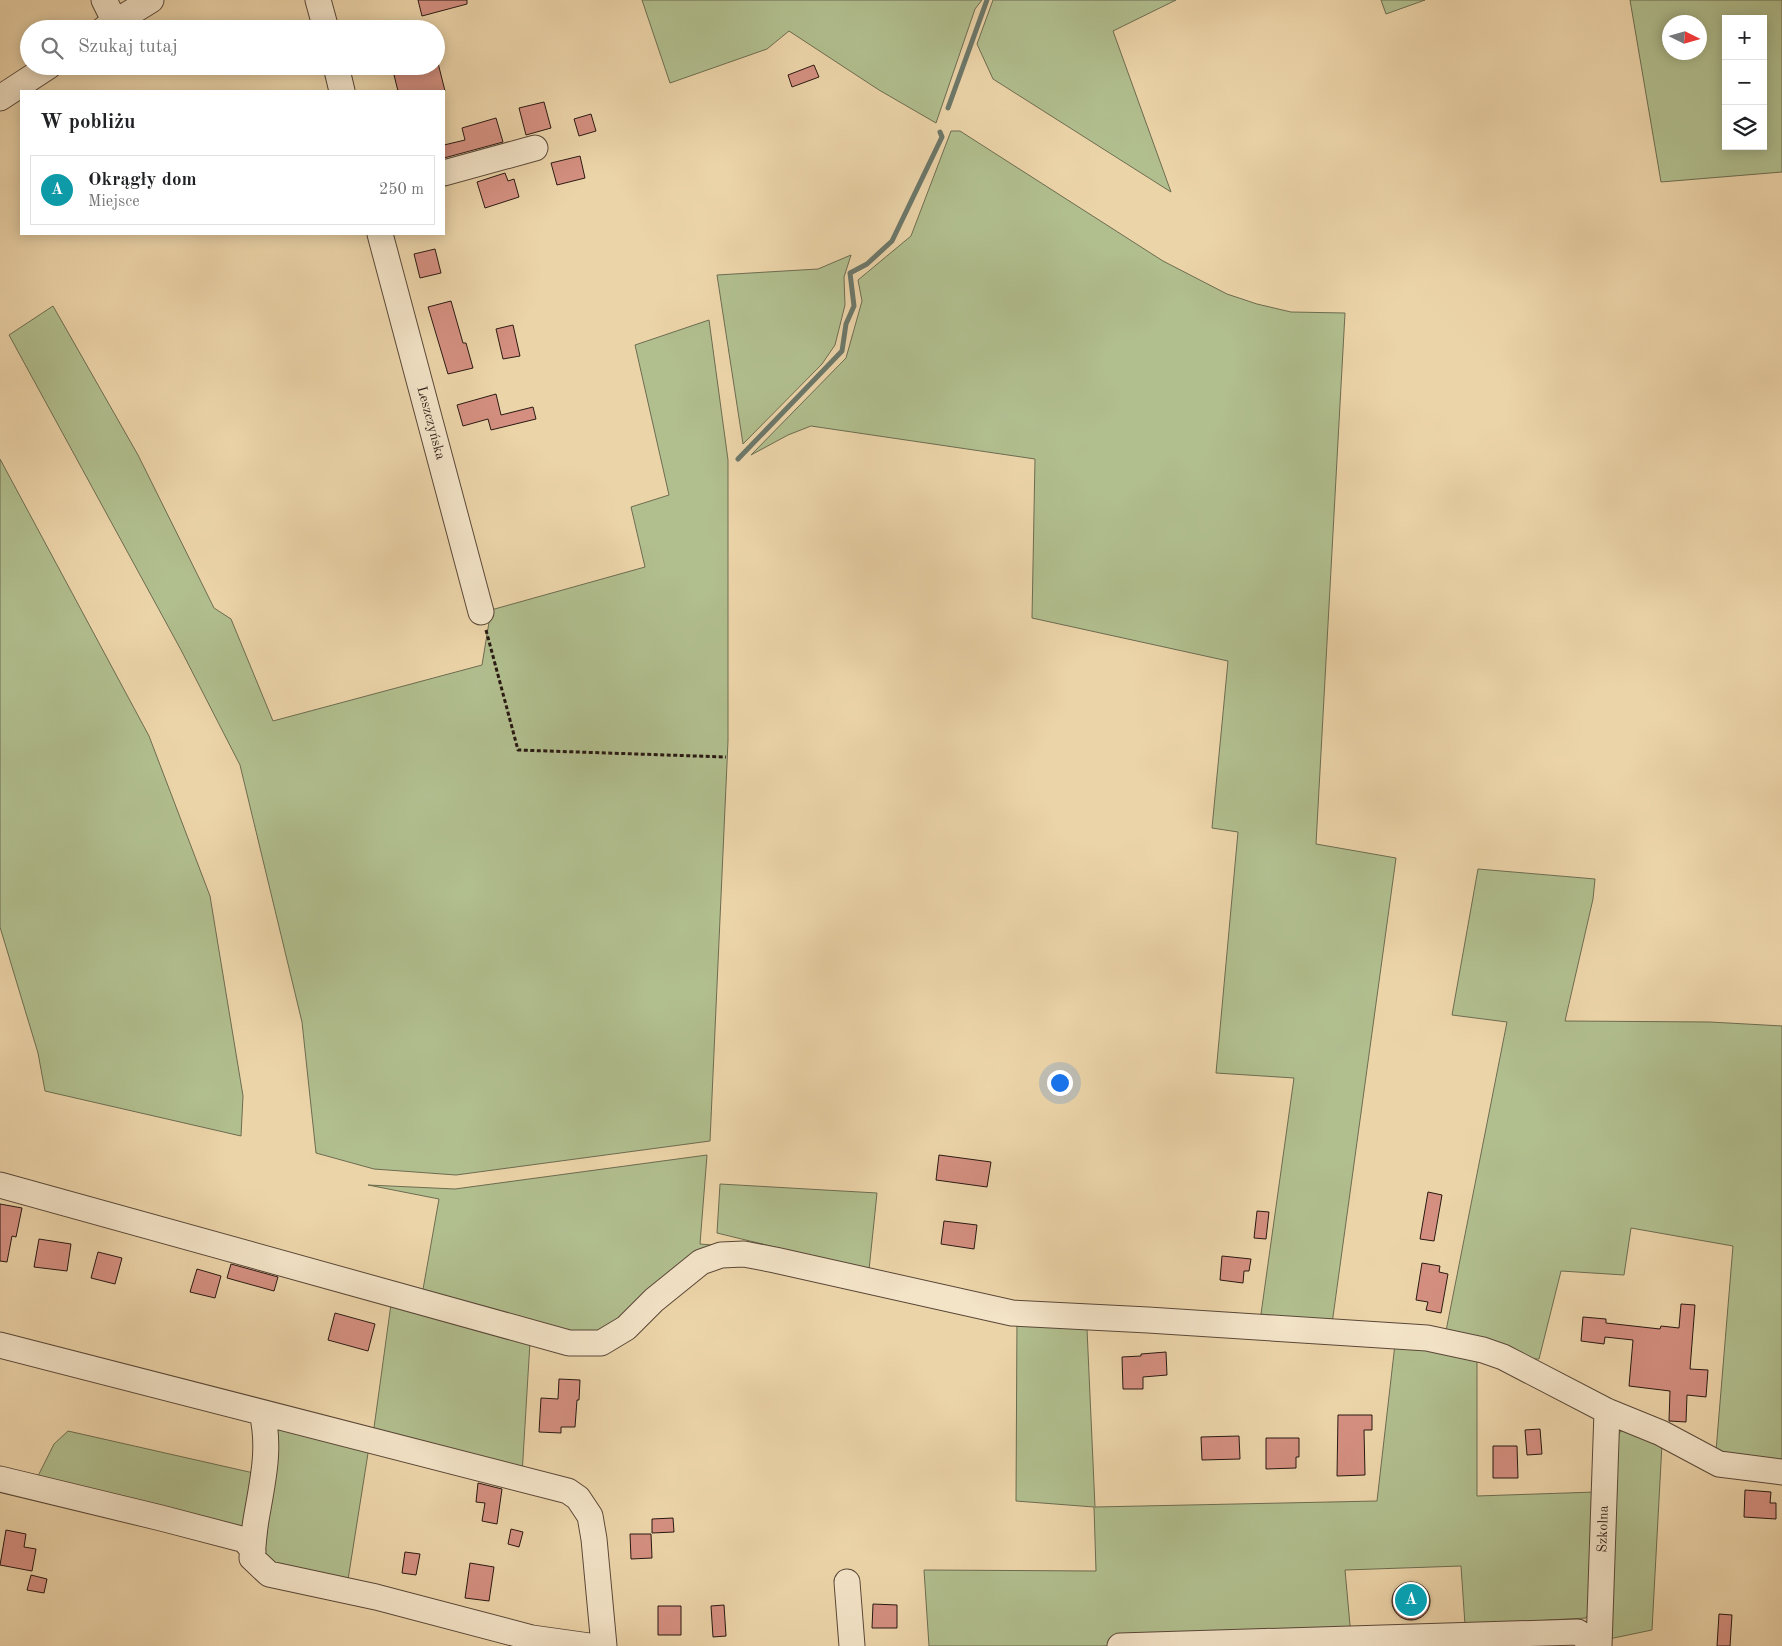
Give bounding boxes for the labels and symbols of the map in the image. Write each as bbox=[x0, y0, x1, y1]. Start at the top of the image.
north arrow bbox=[1662, 15, 1707, 60]
street label: Leszczyńska bbox=[414, 385, 448, 461]
your location bbox=[1047, 1070, 1073, 1096]
street label: Szkolna bbox=[1595, 1505, 1611, 1553]
pin: A bbox=[1395, 1581, 1427, 1619]

